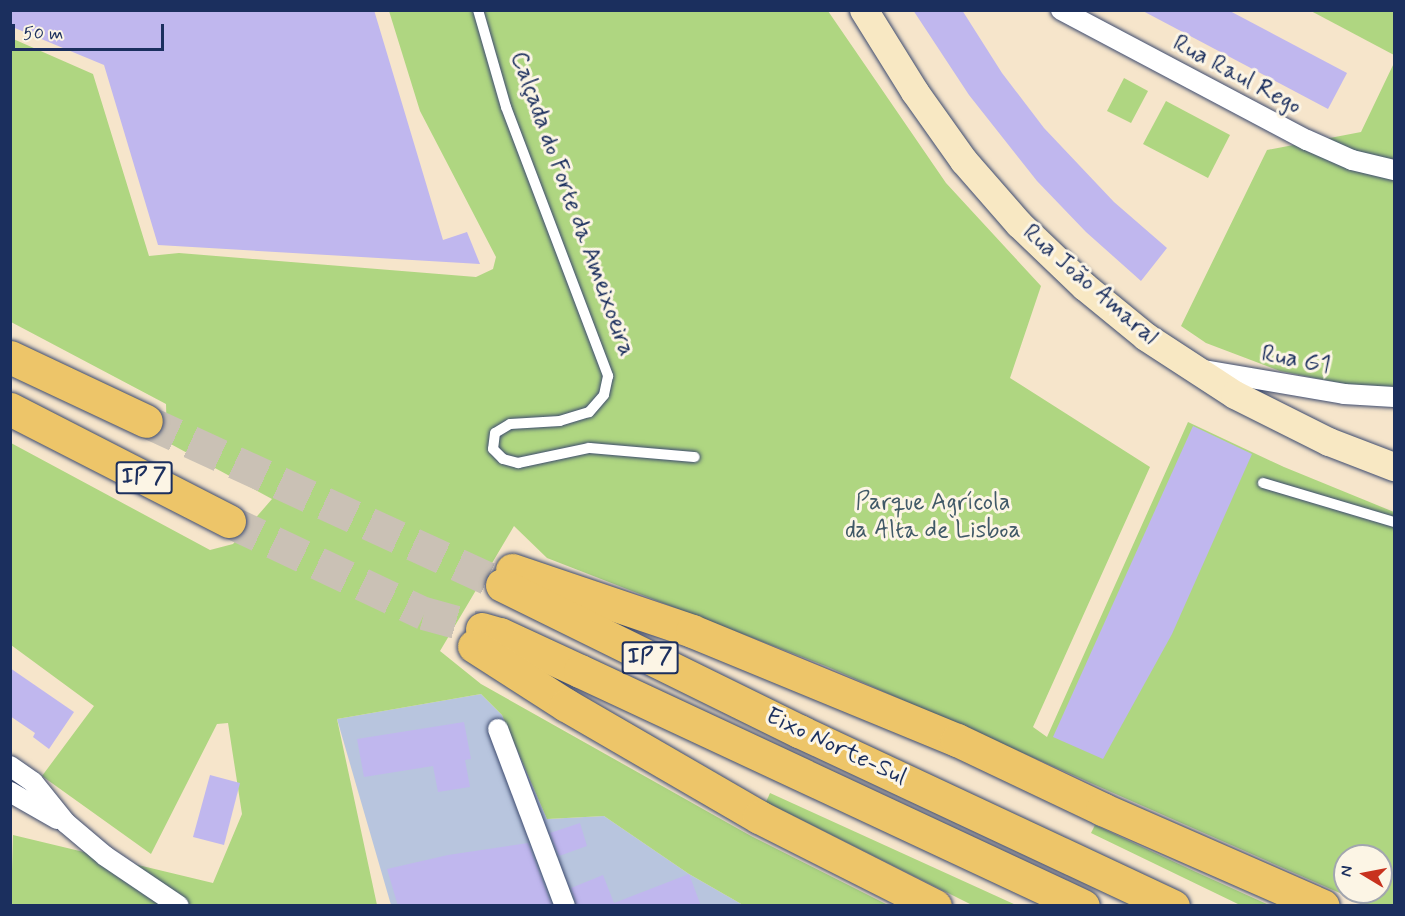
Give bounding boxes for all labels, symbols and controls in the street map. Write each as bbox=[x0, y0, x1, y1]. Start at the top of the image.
scale bar bbox=[15, 12, 166, 50]
text: 50 m bbox=[23, 22, 63, 46]
street label: Rua Raul Rego bbox=[1170, 30, 1304, 120]
street label: Calçada do Forte da Ameixoeira bbox=[504, 49, 640, 359]
street label: Rua João Amaral bbox=[1016, 218, 1164, 352]
street label: Rua G1 bbox=[1259, 340, 1333, 380]
road number: IP 7 bbox=[116, 459, 172, 497]
park label: Parque Agrícola da Alta de Lisboa bbox=[846, 489, 1020, 545]
road number: IP 7 bbox=[622, 639, 678, 677]
street label: Eixo Norte-Sul bbox=[763, 703, 909, 791]
north arrow bbox=[1333, 844, 1393, 904]
text: N bbox=[1335, 864, 1358, 878]

